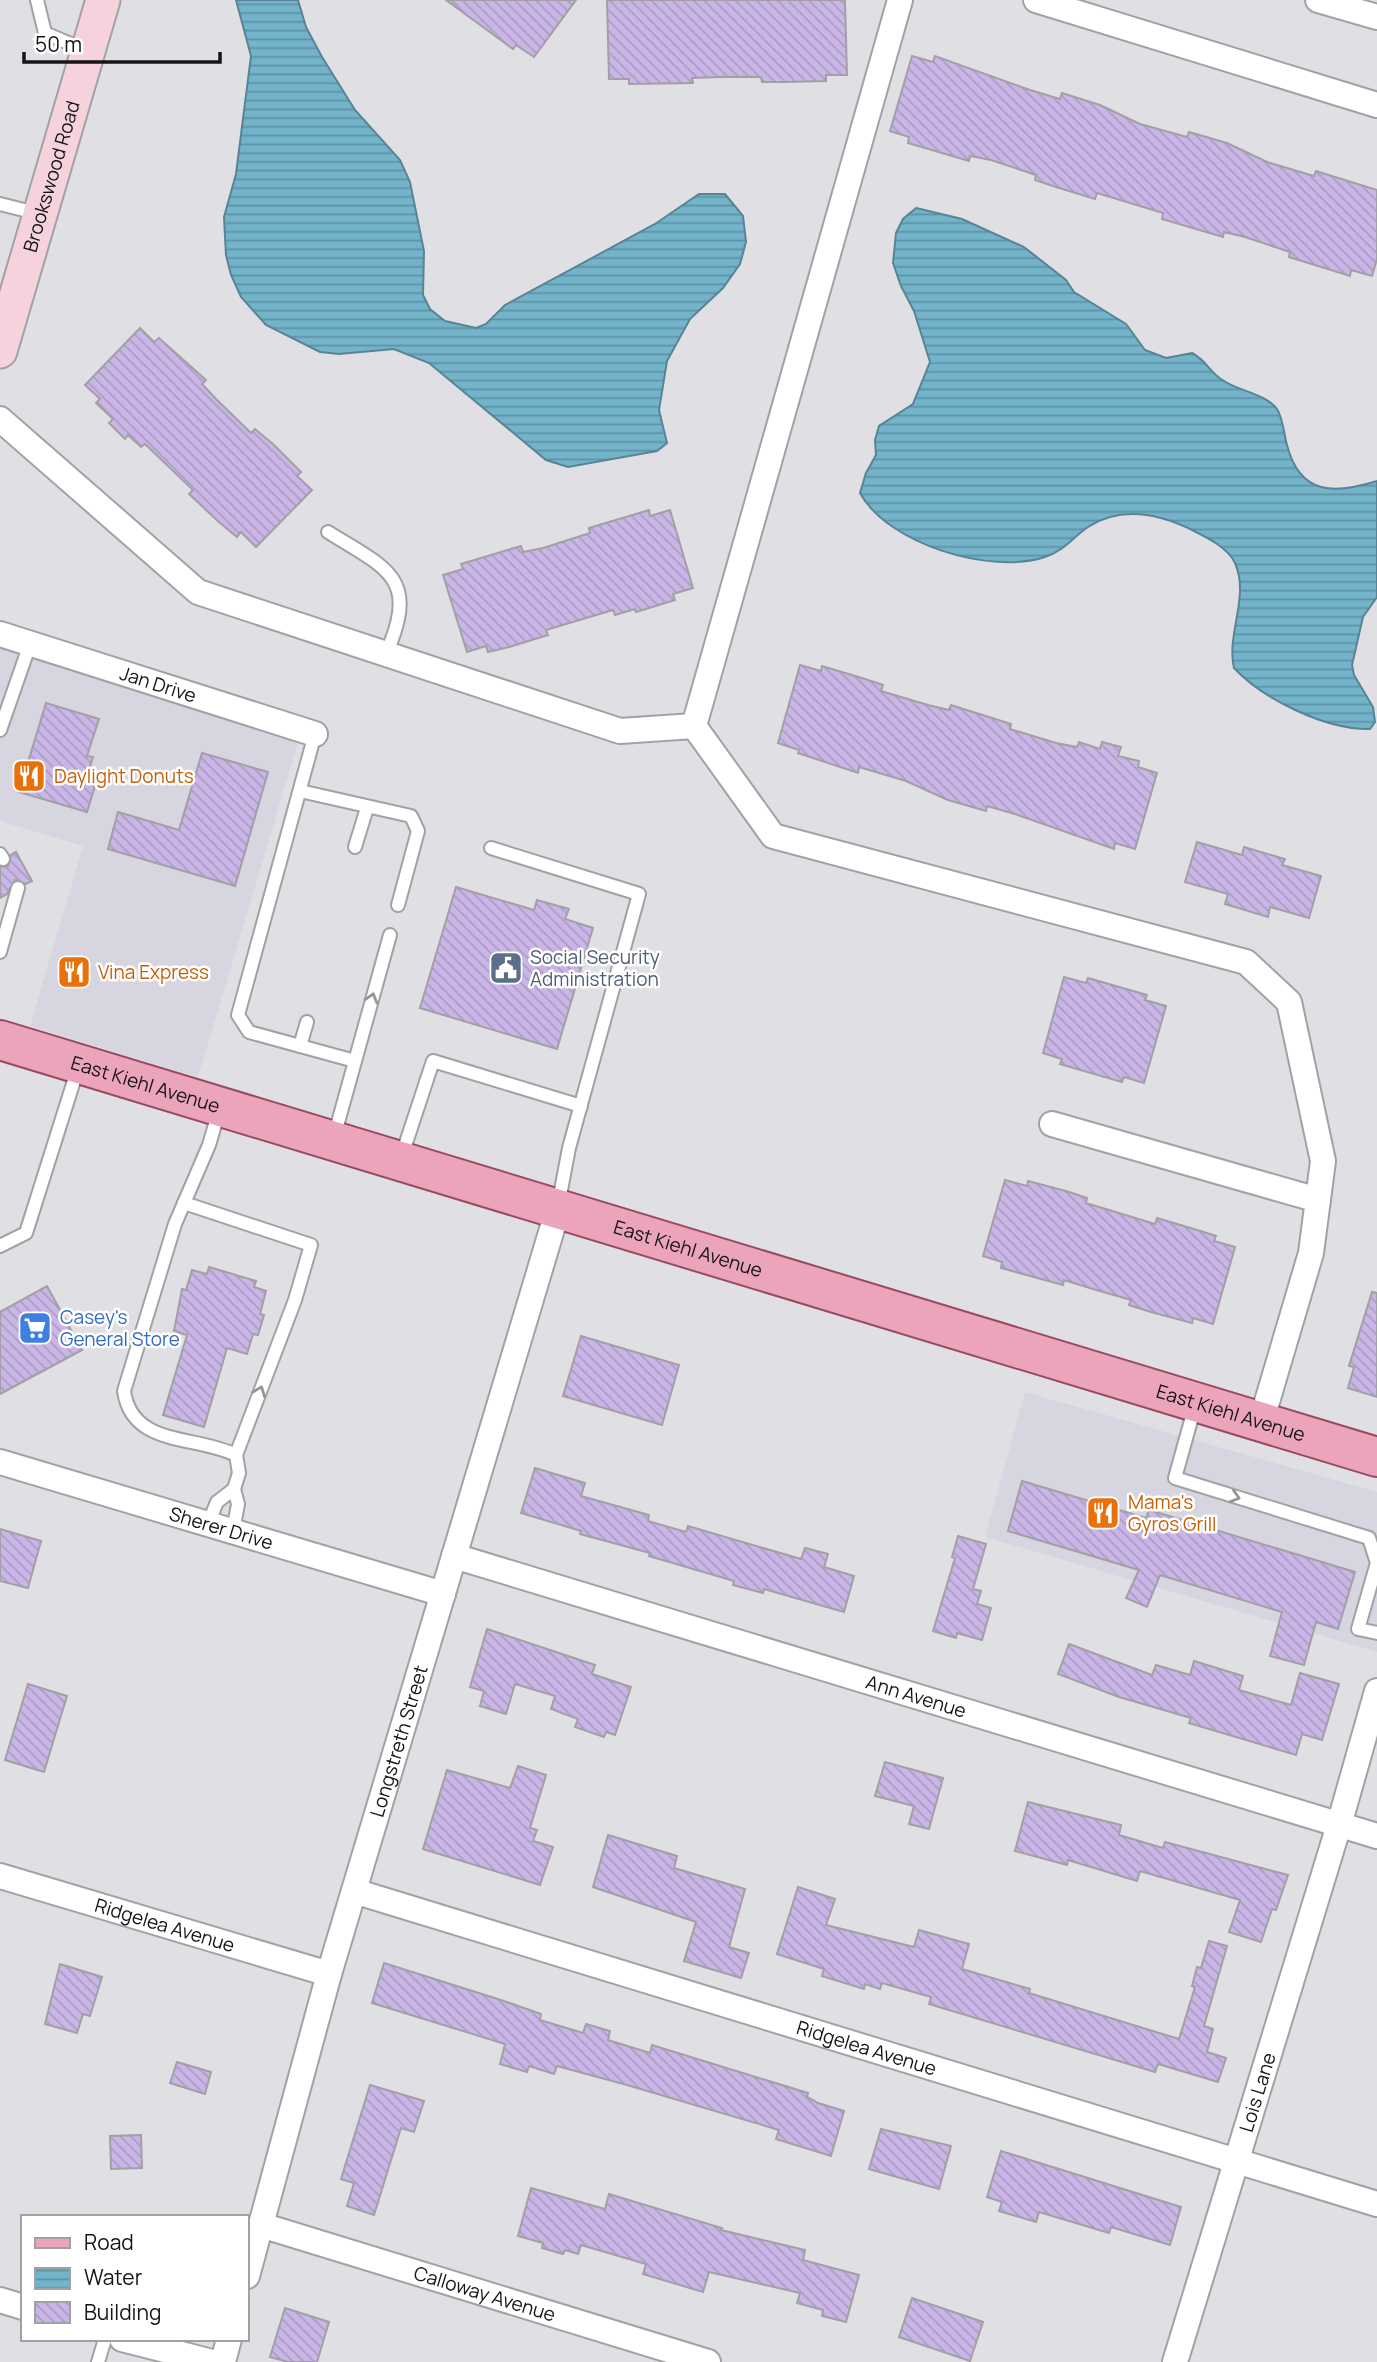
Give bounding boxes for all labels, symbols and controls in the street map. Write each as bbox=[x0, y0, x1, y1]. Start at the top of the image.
scale bar bbox=[24, 21, 220, 65]
text: 50 m bbox=[35, 30, 82, 58]
street label: Brookswood Road bbox=[17, 98, 86, 255]
street label: Jan Drive bbox=[117, 660, 200, 709]
restaurant icon: Daylight Donuts bbox=[10, 757, 48, 795]
place label: Daylight Donuts bbox=[54, 763, 194, 789]
place label: Social Security Administration bbox=[530, 944, 660, 992]
public building icon: Social Security Administration bbox=[487, 949, 525, 987]
restaurant icon: Vina Express bbox=[55, 953, 93, 991]
place label: Vina Express bbox=[98, 959, 209, 985]
one-way arrow bbox=[364, 993, 379, 1005]
street label: East Kiehl Avenue bbox=[68, 1049, 223, 1119]
street label: East Kiehl Avenue bbox=[611, 1214, 766, 1283]
place label: Casey's General Store bbox=[60, 1304, 180, 1352]
supermarket icon: Casey's General Store bbox=[16, 1309, 54, 1347]
street label: East Kiehl Avenue bbox=[1153, 1378, 1308, 1448]
one-way arrow bbox=[252, 1386, 266, 1398]
one-way arrow bbox=[1228, 1488, 1240, 1503]
place label: Mama's Gyros Grill bbox=[1128, 1489, 1217, 1537]
restaurant icon: Mama's Gyros Grill bbox=[1084, 1494, 1122, 1532]
street label: Sherer Drive bbox=[166, 1500, 276, 1556]
street label: Longstreth Street bbox=[364, 1662, 434, 1820]
street label: Ann Avenue bbox=[863, 1669, 970, 1724]
street label: Ridgelea Avenue bbox=[92, 1892, 238, 1958]
street label: Ridgelea Avenue bbox=[793, 2014, 940, 2081]
street label: Lois Lane bbox=[1233, 2049, 1282, 2135]
legend bbox=[21, 2215, 248, 2341]
text: Road bbox=[84, 2228, 134, 2256]
street label: Calloway Avenue bbox=[411, 2260, 559, 2328]
text: Water bbox=[84, 2263, 143, 2291]
text: Building bbox=[84, 2298, 161, 2326]

